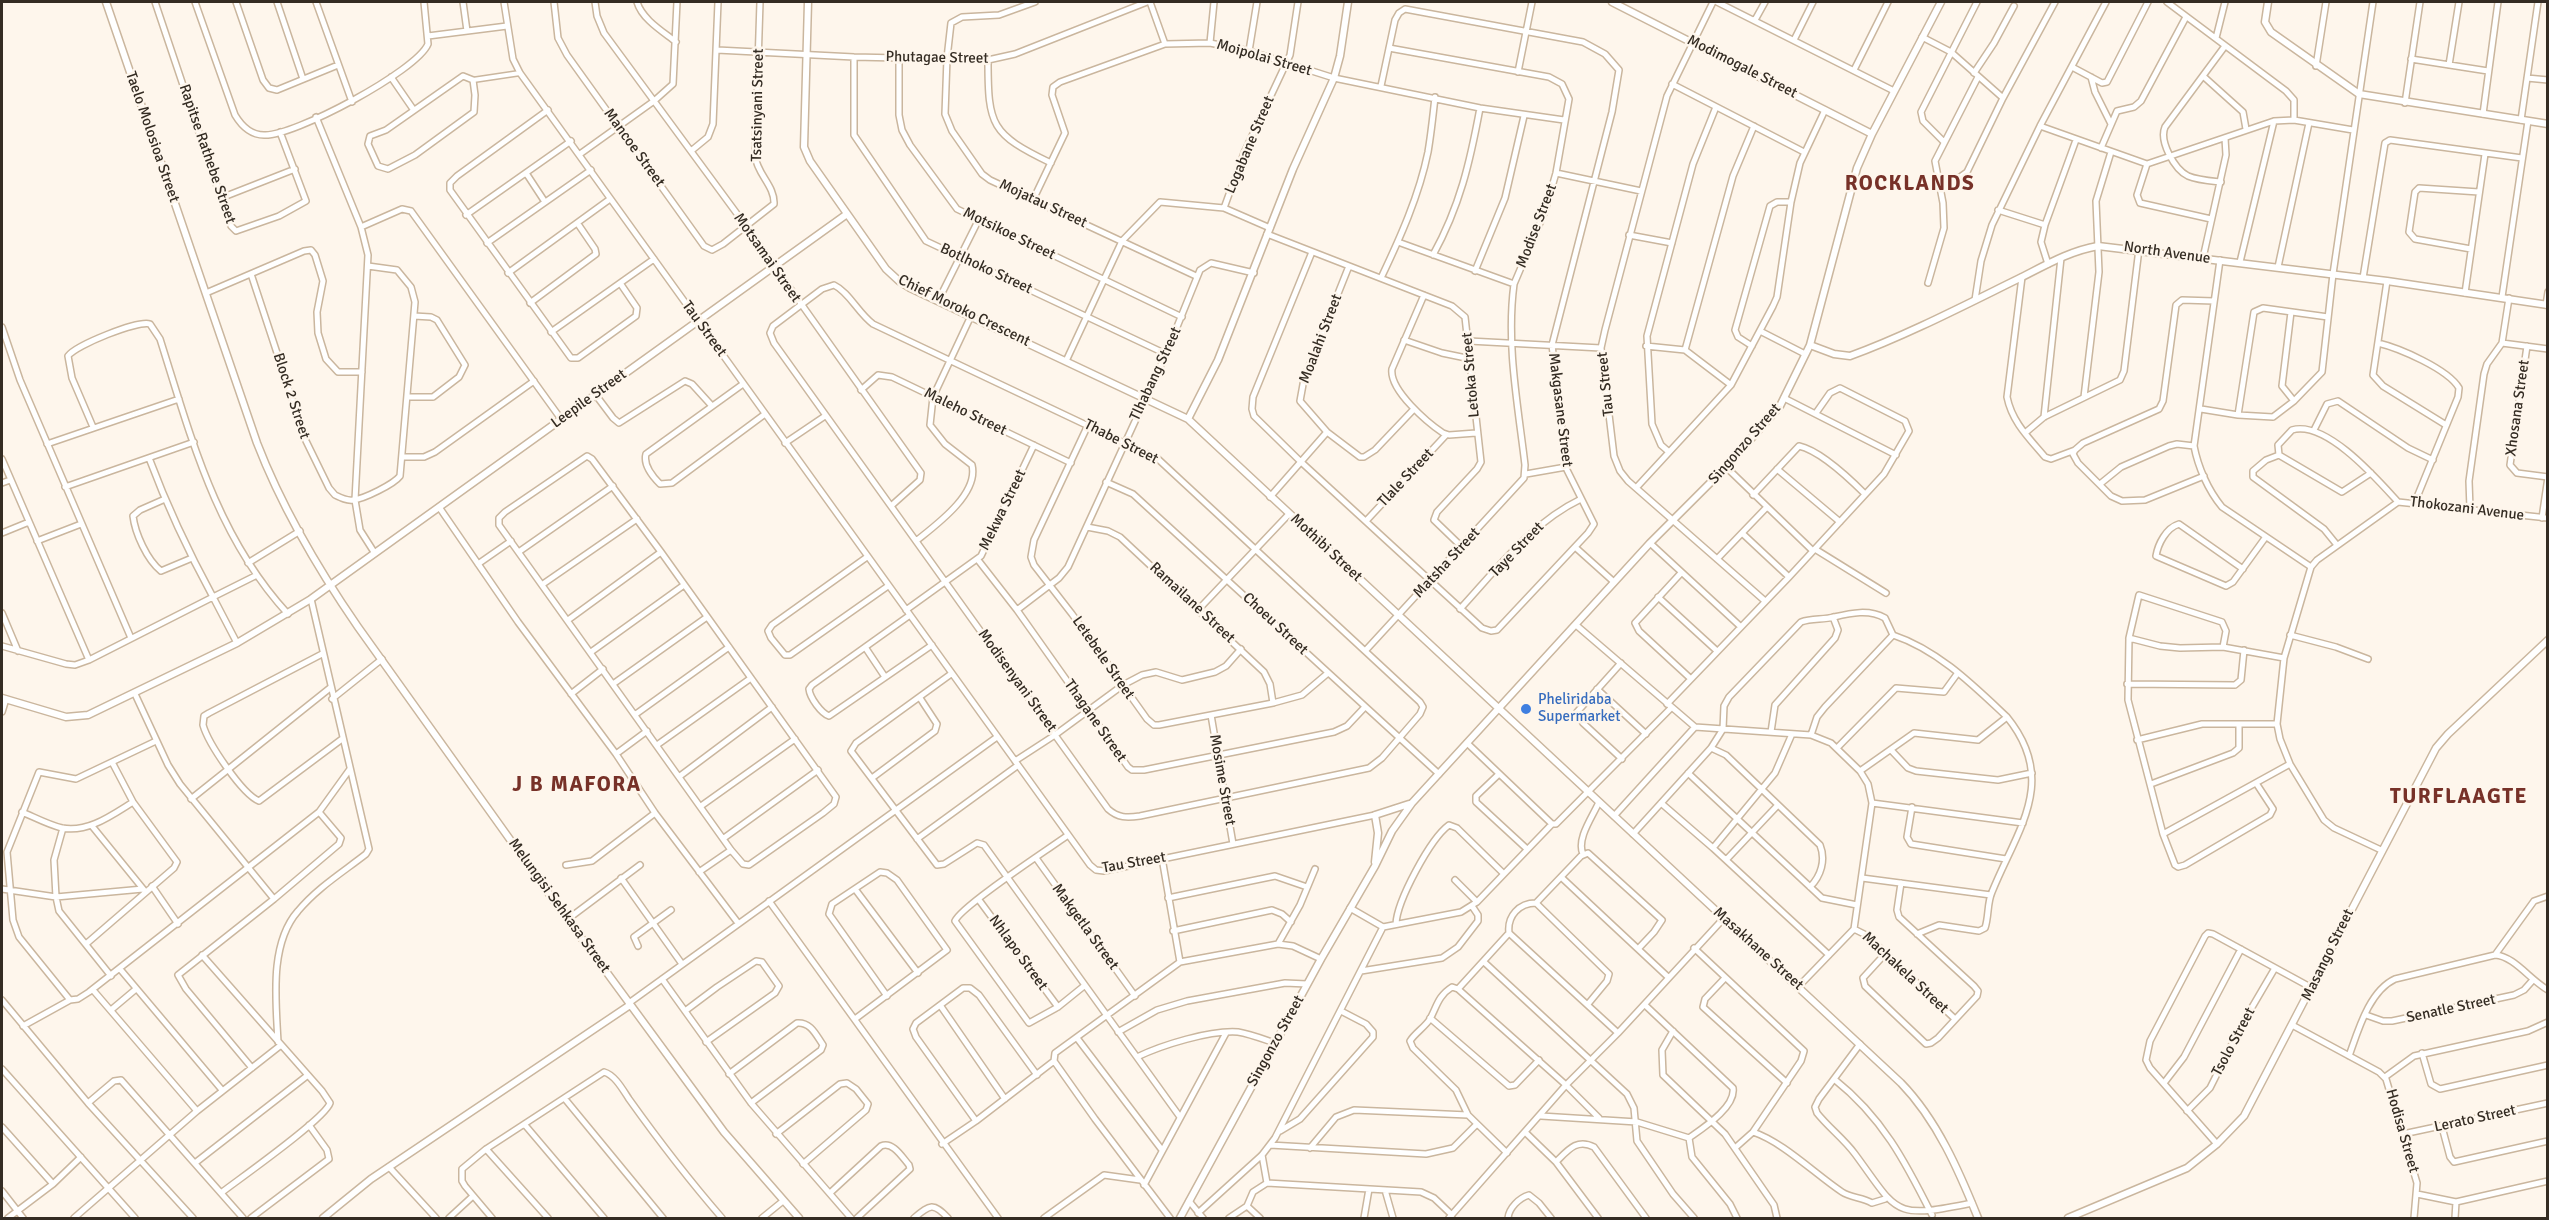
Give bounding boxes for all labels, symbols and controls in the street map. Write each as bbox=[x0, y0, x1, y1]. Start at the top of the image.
street label: Modimogale Street bbox=[1684, 31, 1800, 103]
street label: Moipolai Street bbox=[1214, 36, 1314, 80]
street label: Tsatsinyani Street bbox=[748, 48, 768, 162]
street label: Phutagae Street bbox=[885, 48, 989, 68]
street label: Taelo Molosioa Street bbox=[121, 69, 183, 205]
street label: Rapitse Rathebe Street bbox=[175, 82, 239, 226]
street label: Logabane Street bbox=[1221, 93, 1279, 197]
street label: Mancoe Street bbox=[600, 105, 668, 191]
district label: ROCKLANDS bbox=[1845, 171, 1975, 197]
street label: Mojatau Street bbox=[996, 176, 1090, 232]
street label: Modise Street bbox=[1513, 182, 1561, 270]
street label: Motsikoe Street bbox=[960, 204, 1058, 264]
street label: Motsamai Street bbox=[729, 210, 805, 306]
street label: North Avenue bbox=[2122, 238, 2212, 268]
street label: Botlhoko Street bbox=[937, 240, 1035, 298]
street label: Chief Moroko Crescent bbox=[895, 271, 1033, 351]
street label: Moalahi Street bbox=[1296, 292, 1346, 386]
street label: Tau Street bbox=[678, 298, 730, 360]
street label: Tlhabang Street bbox=[1126, 324, 1186, 424]
street label: Letoka Street bbox=[1458, 332, 1484, 418]
street label: Block 2 Street bbox=[269, 351, 313, 441]
street label: Tau Street bbox=[1594, 351, 1618, 417]
street label: Makgasane Street bbox=[1544, 352, 1576, 468]
street label: Xhosana Street bbox=[2502, 359, 2534, 457]
street label: Leepile Street bbox=[548, 366, 630, 432]
street label: Maleho Street bbox=[921, 384, 1009, 440]
street label: Singonzo Street bbox=[1705, 400, 1785, 488]
street label: Thabe Street bbox=[1081, 416, 1161, 468]
street label: Tlale Street bbox=[1374, 445, 1438, 511]
street label: Mekwa Street bbox=[976, 467, 1030, 553]
street label: Thokozani Avenue bbox=[2409, 493, 2525, 525]
street label: Mothibi Street bbox=[1286, 510, 1366, 586]
street label: Taye Street bbox=[1486, 518, 1548, 582]
street label: Matsha Street bbox=[1410, 524, 1484, 602]
street label: Ramailane Street bbox=[1146, 559, 1238, 647]
street label: Choeu Street bbox=[1238, 589, 1312, 659]
street label: Letebele Street bbox=[1068, 613, 1138, 703]
street label: Modisenyani Street bbox=[974, 626, 1060, 736]
street label: Thagane Street bbox=[1060, 676, 1130, 766]
place label: Pheliridaba Supermarket bbox=[1538, 691, 1621, 726]
marker: Pheliridaba Supermarket bbox=[1519, 702, 1533, 716]
street label: Mosime Street bbox=[1205, 733, 1239, 827]
district label: J B MAFORA bbox=[512, 772, 642, 798]
district label: TURFLAAGTE bbox=[2390, 784, 2528, 810]
street label: Melungisi Sehkasa Street bbox=[504, 835, 614, 977]
street label: Tau Street bbox=[1101, 849, 1167, 877]
street label: Makgetla Street bbox=[1048, 880, 1122, 974]
street label: Masakhane Street bbox=[1709, 904, 1807, 994]
street label: Masango Street bbox=[2298, 906, 2358, 1004]
street label: Nhlapo Street bbox=[985, 912, 1051, 994]
street label: Machakela Street bbox=[1858, 928, 1952, 1018]
street label: Senatle Street bbox=[2405, 991, 2497, 1027]
street label: Singonzo Street bbox=[1244, 992, 1308, 1090]
street label: Tsolo Street bbox=[2208, 1005, 2260, 1079]
street label: Hodisa Street bbox=[2381, 1087, 2423, 1175]
street label: Lerato Street bbox=[2432, 1102, 2518, 1136]

